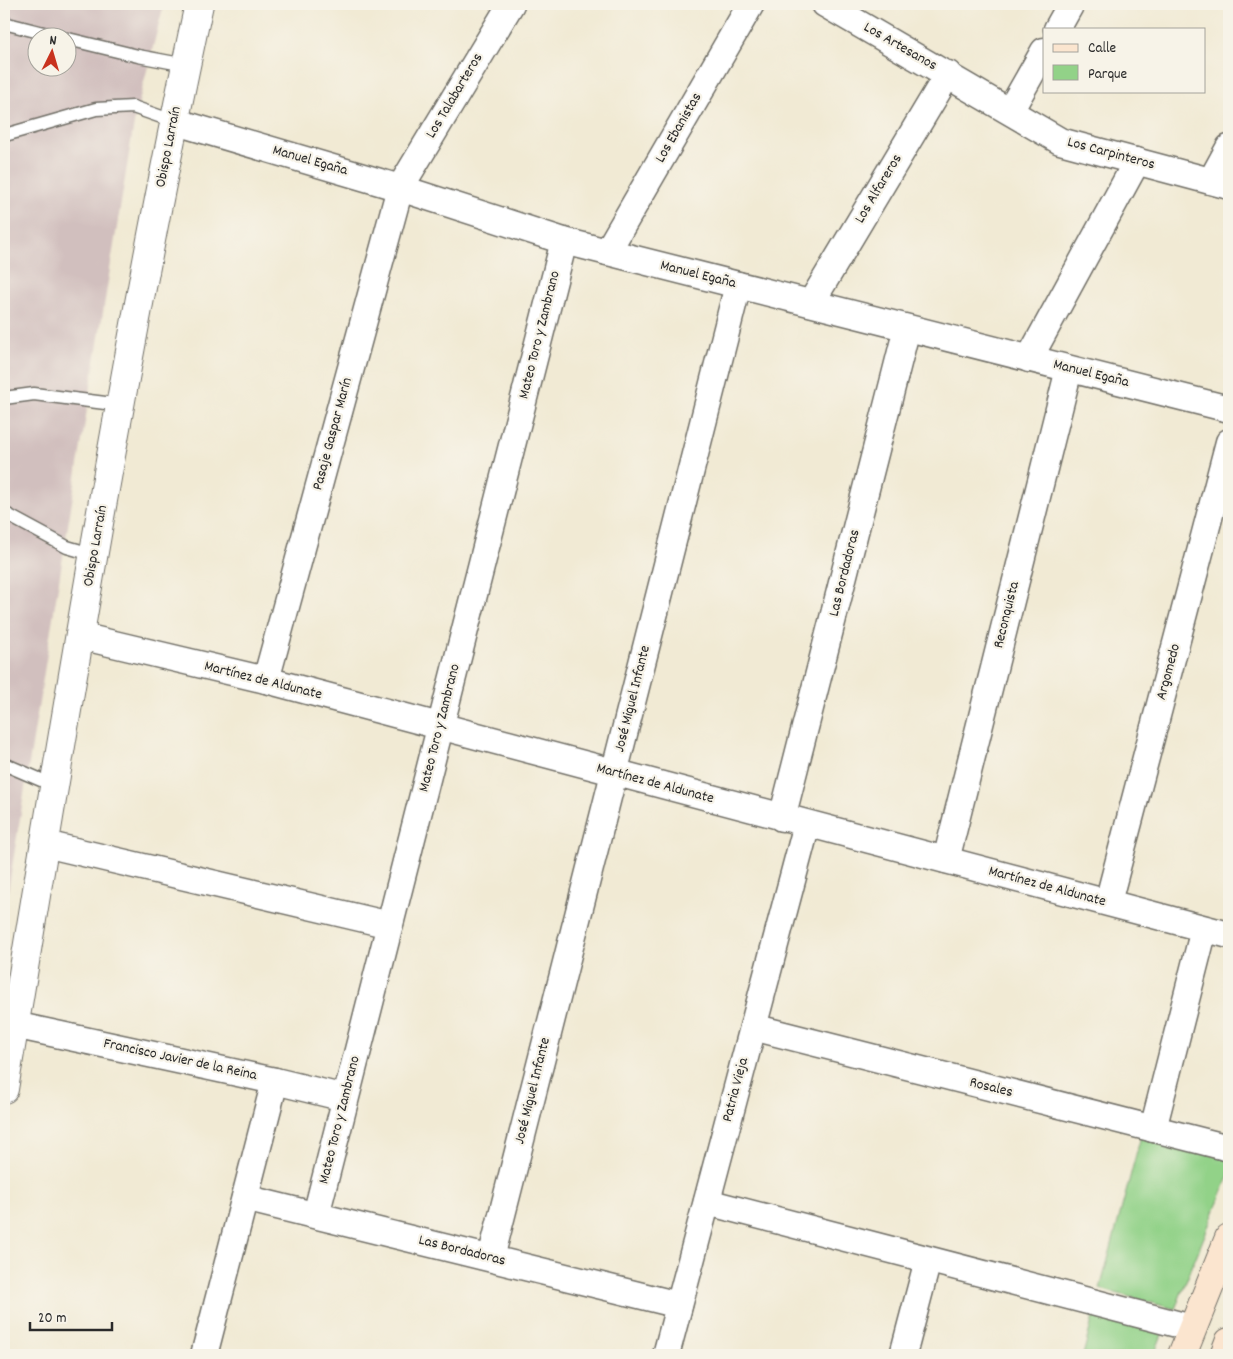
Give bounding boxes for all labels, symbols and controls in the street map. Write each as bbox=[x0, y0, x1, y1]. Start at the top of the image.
street label: Los Artesanos bbox=[859, 17, 941, 77]
north arrow bbox=[28, 28, 78, 78]
legend bbox=[1043, 28, 1206, 92]
text: N bbox=[49, 31, 57, 51]
text: Calle bbox=[1088, 38, 1117, 60]
street label: Los Talabarteros bbox=[421, 49, 489, 143]
text: Parque bbox=[1088, 64, 1128, 86]
street label: Los Ebanistas bbox=[650, 89, 708, 167]
street label: Obispo Larraín bbox=[150, 104, 188, 189]
street label: Los Carpinteros bbox=[1065, 132, 1157, 176]
street label: Manuel Egaña bbox=[270, 140, 351, 182]
street label: Los Alfareros bbox=[850, 150, 908, 228]
street label: Manuel Egaña bbox=[658, 255, 739, 295]
street label: Mateo Toro y Zambrano bbox=[513, 268, 567, 401]
street label: Manuel Egaña bbox=[1051, 354, 1132, 394]
street label: Pasaje Gaspar Marín bbox=[307, 375, 359, 493]
street label: Obispo Larraín bbox=[78, 504, 114, 588]
street label: Las Bordadoras bbox=[824, 527, 866, 619]
street label: Reconquista bbox=[988, 578, 1026, 651]
street label: Argomedo bbox=[1151, 641, 1187, 703]
street label: José Miguel Infante bbox=[609, 643, 657, 755]
street label: Martínez de Aldunate bbox=[202, 656, 325, 706]
street label: Mateo Toro y Zambrano bbox=[413, 661, 467, 794]
street label: Martínez de Aldunate bbox=[594, 758, 717, 810]
street label: Martínez de Aldunate bbox=[986, 861, 1109, 913]
street label: Francisco Javier de la Reina bbox=[101, 1033, 260, 1087]
street label: José Miguel Infante bbox=[509, 1035, 557, 1147]
street label: Mateo Toro y Zambrano bbox=[313, 1053, 367, 1186]
street label: Patria Vieja bbox=[717, 1054, 755, 1125]
street label: Rosales bbox=[967, 1072, 1015, 1104]
street label: Las Bordadoras bbox=[416, 1230, 508, 1272]
scale bar bbox=[30, 1299, 112, 1331]
text: 20 m bbox=[38, 1308, 66, 1330]

